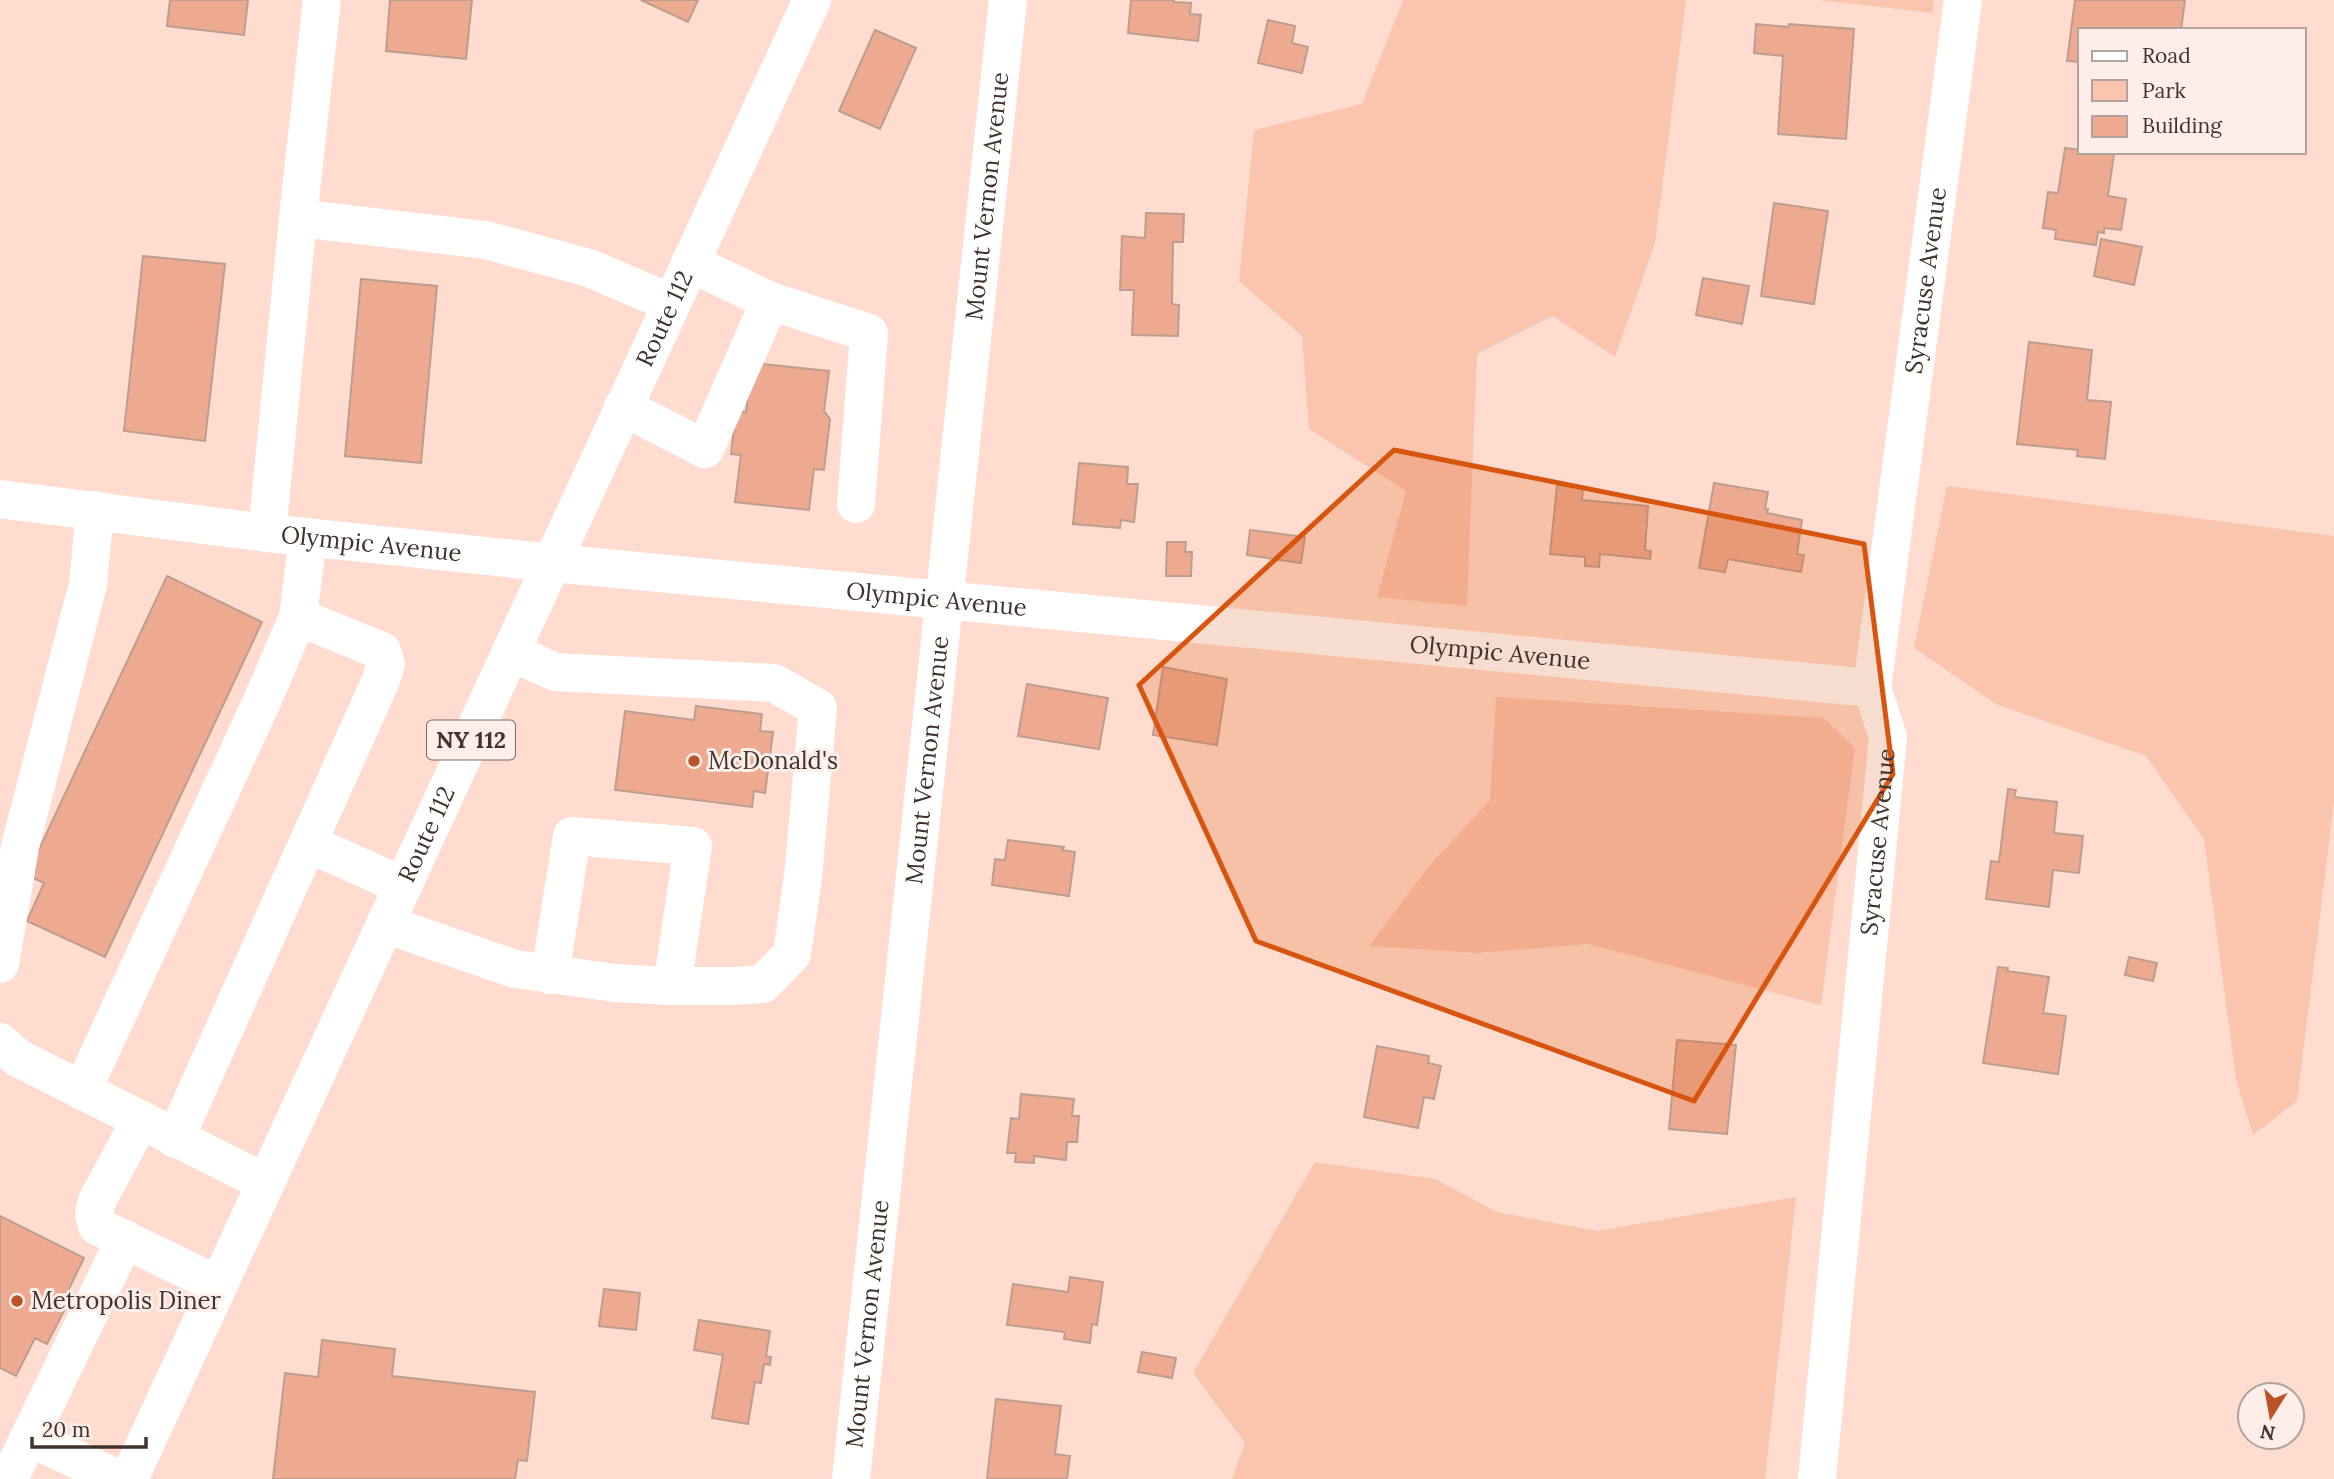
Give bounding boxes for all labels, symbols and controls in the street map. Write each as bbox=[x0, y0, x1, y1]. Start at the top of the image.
legend bbox=[2078, 28, 2306, 154]
text: Road bbox=[2142, 42, 2191, 69]
street label: Mount Vernon Avenue bbox=[958, 71, 1015, 322]
text: Park bbox=[2142, 77, 2186, 104]
text: Building bbox=[2142, 112, 2222, 139]
street label: Syracuse Avenue bbox=[1898, 185, 1953, 376]
street label: Route 112 bbox=[629, 266, 700, 371]
street label: Olympic Avenue bbox=[280, 519, 463, 568]
street label: Olympic Avenue bbox=[845, 575, 1028, 623]
street label: Olympic Avenue bbox=[1408, 628, 1592, 676]
street label: Mount Vernon Avenue bbox=[898, 634, 955, 886]
road number: NY 112 bbox=[427, 720, 515, 760]
place label: McDonald's bbox=[708, 745, 838, 776]
street label: Syracuse Avenue bbox=[1853, 747, 1902, 937]
marker: McDonald's bbox=[686, 753, 702, 769]
street label: Route 112 bbox=[391, 781, 462, 887]
street label: Mount Vernon Avenue bbox=[838, 1198, 896, 1449]
place label: Metropolis Diner bbox=[31, 1285, 222, 1316]
marker: Metropolis Diner bbox=[9, 1293, 25, 1309]
north arrow bbox=[2236, 1381, 2306, 1451]
scale bar bbox=[32, 1406, 145, 1450]
text: 20 m bbox=[42, 1416, 91, 1443]
text: N bbox=[2258, 1419, 2277, 1446]

